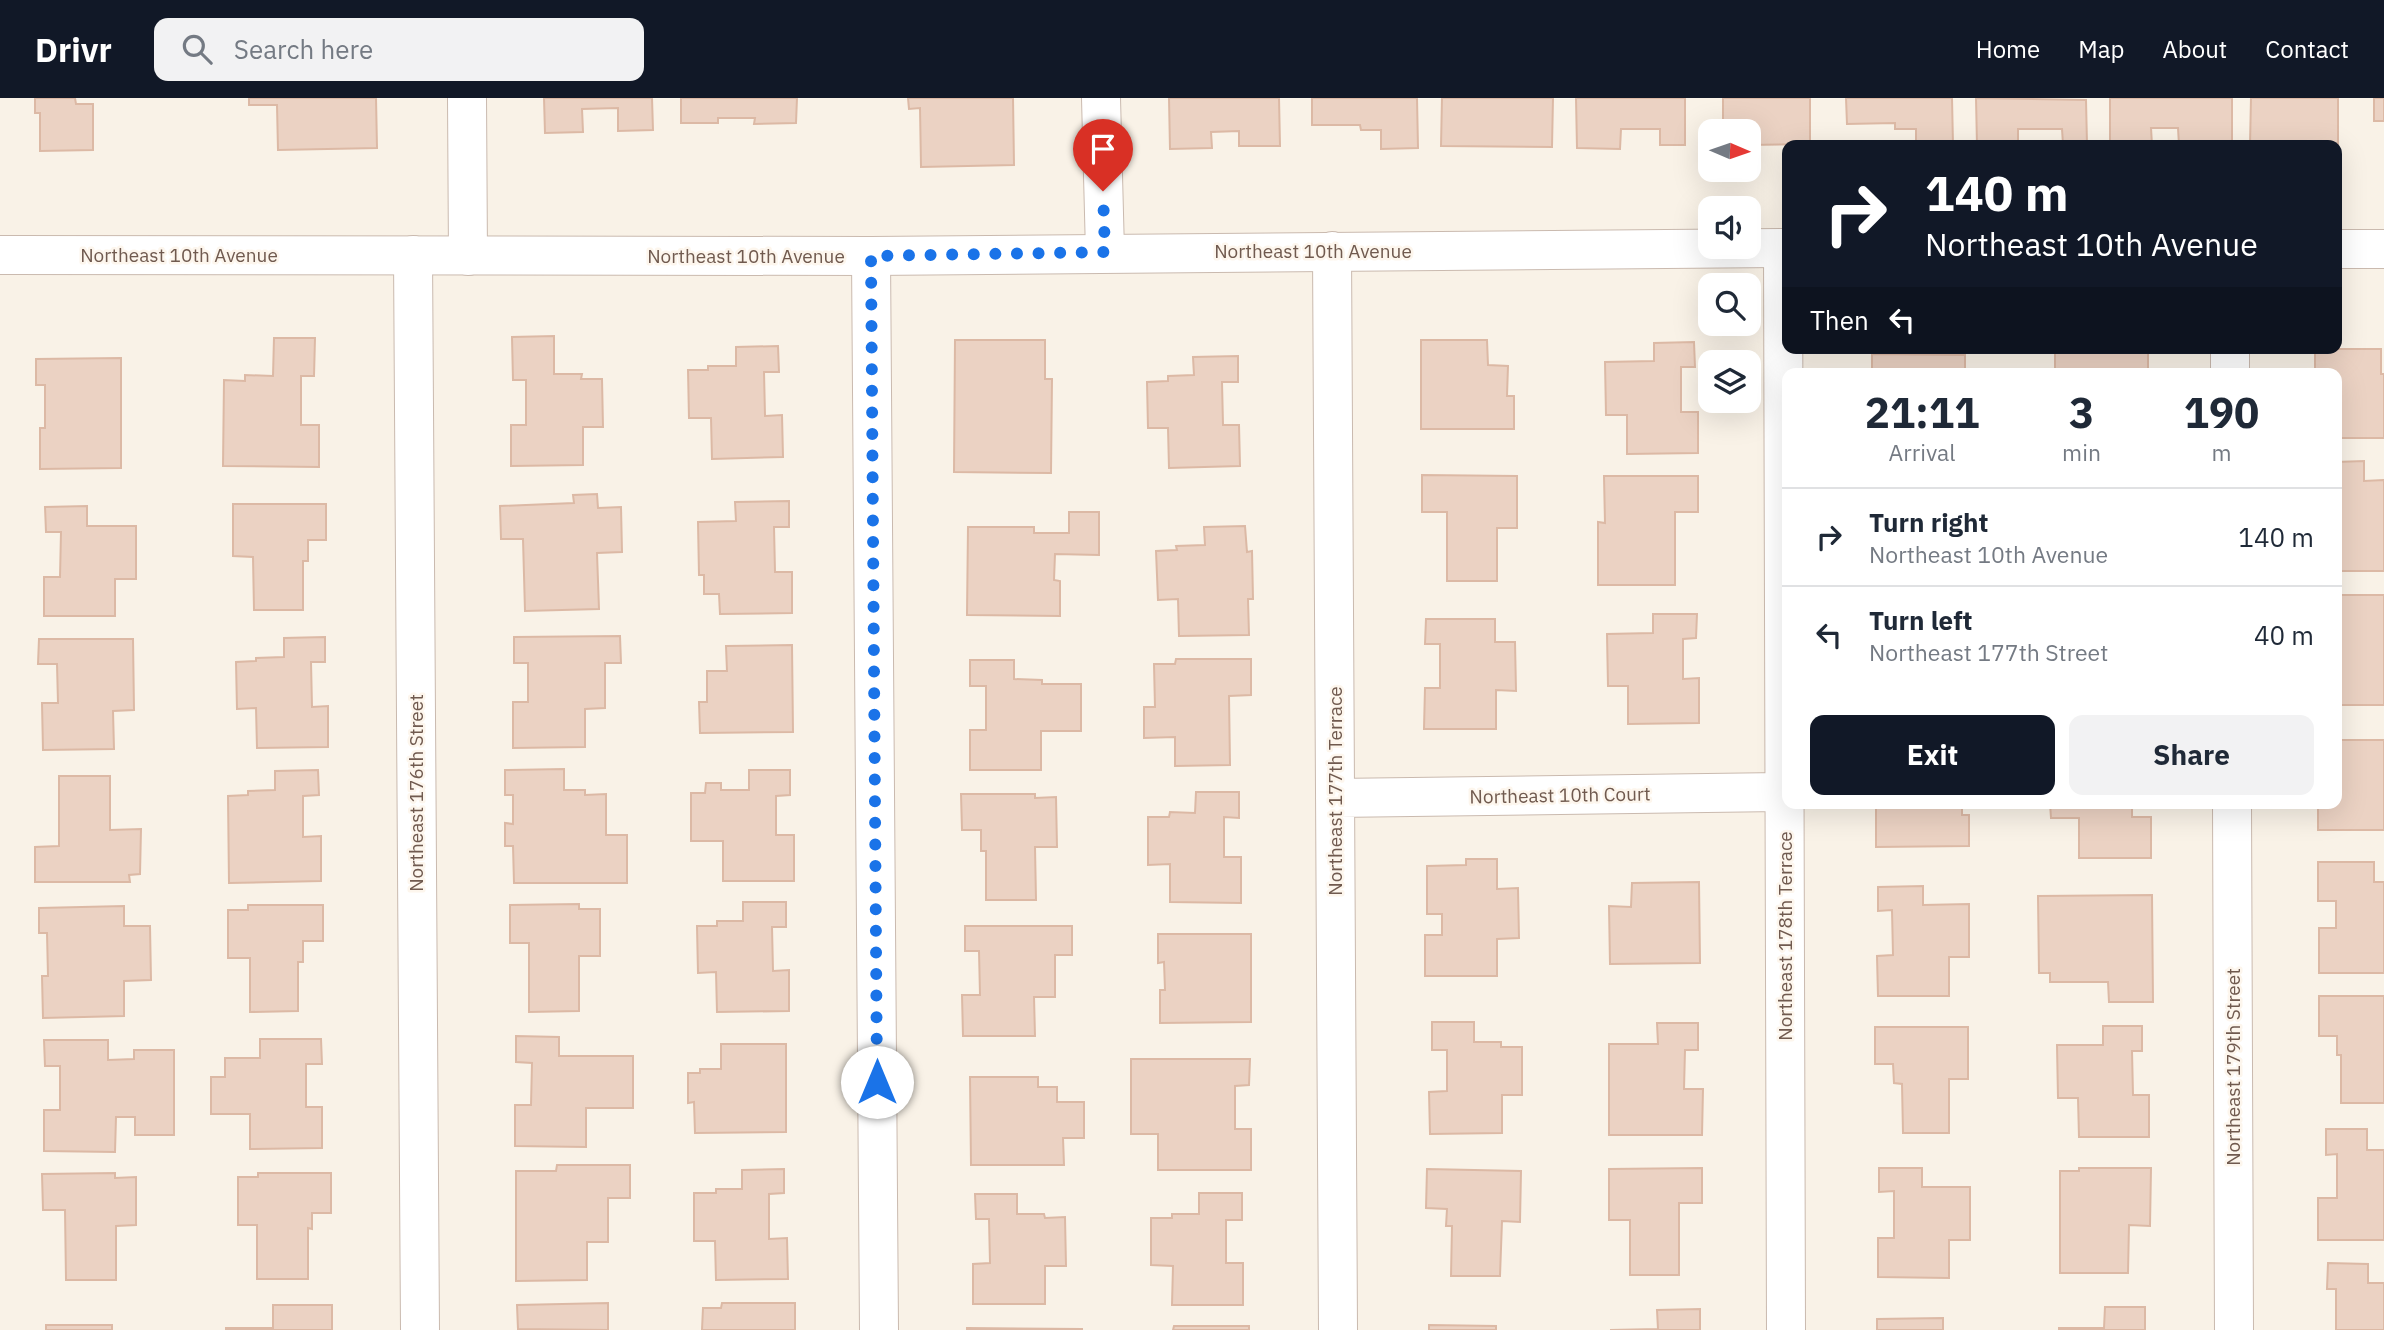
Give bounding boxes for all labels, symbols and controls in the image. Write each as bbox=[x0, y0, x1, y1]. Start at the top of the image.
search box bbox=[154, 18, 644, 81]
text: Drivr bbox=[35, 28, 112, 71]
icon: search bbox=[178, 30, 216, 68]
text: Search here bbox=[234, 32, 373, 66]
text: Home bbox=[1976, 33, 2040, 65]
text: Map bbox=[2078, 33, 2124, 65]
text: About bbox=[2162, 33, 2227, 65]
text: Contact bbox=[2265, 33, 2349, 65]
pin bbox=[1073, 119, 1133, 191]
north arrow bbox=[1698, 119, 1760, 182]
map controls bbox=[1698, 119, 1761, 413]
icon: arrive bbox=[1084, 130, 1122, 168]
text: 140 m bbox=[1925, 161, 2069, 224]
icon: right bbox=[1810, 168, 1901, 259]
button: sound bbox=[1698, 196, 1761, 259]
text: Northeast 10th Avenue bbox=[1925, 223, 2258, 265]
street label: Northeast 10th Avenue bbox=[1214, 239, 1412, 263]
street label: Northeast 10th Avenue bbox=[80, 243, 278, 267]
street label: Northeast 10th Avenue bbox=[647, 244, 845, 268]
button: search bbox=[1698, 273, 1761, 336]
icon: left bbox=[1883, 301, 1921, 339]
text: Then bbox=[1810, 303, 1869, 337]
button: layers bbox=[1698, 350, 1761, 413]
text: 21:11 bbox=[1865, 385, 1979, 440]
text: 3 bbox=[2069, 385, 2094, 440]
text: 190 bbox=[2184, 385, 2259, 440]
text: Arrival bbox=[1889, 437, 1956, 467]
text: min bbox=[2062, 437, 2101, 467]
text: m bbox=[2211, 437, 2232, 467]
text: Turn right bbox=[1869, 505, 1988, 539]
icon: right bbox=[1810, 518, 1848, 556]
text: 140 m bbox=[2238, 520, 2314, 554]
text: Northeast 10th Avenue bbox=[1869, 539, 2108, 569]
text: Turn left bbox=[1869, 603, 1972, 637]
icon: left bbox=[1810, 616, 1848, 654]
text: 40 m bbox=[2254, 618, 2314, 652]
text: Northeast 177th Street bbox=[1869, 637, 2108, 667]
street label: Northeast 177th Terrace bbox=[1323, 686, 1347, 896]
street label: Northeast 176th Street bbox=[404, 694, 428, 892]
button: Exit bbox=[1810, 715, 2055, 795]
button: Share bbox=[2069, 715, 2314, 795]
street label: Northeast 10th Court bbox=[1469, 781, 1651, 809]
street label: Northeast 178th Terrace bbox=[1773, 831, 1797, 1041]
street label: Northeast 179th Street bbox=[2221, 968, 2245, 1166]
position arrow bbox=[840, 1045, 914, 1119]

